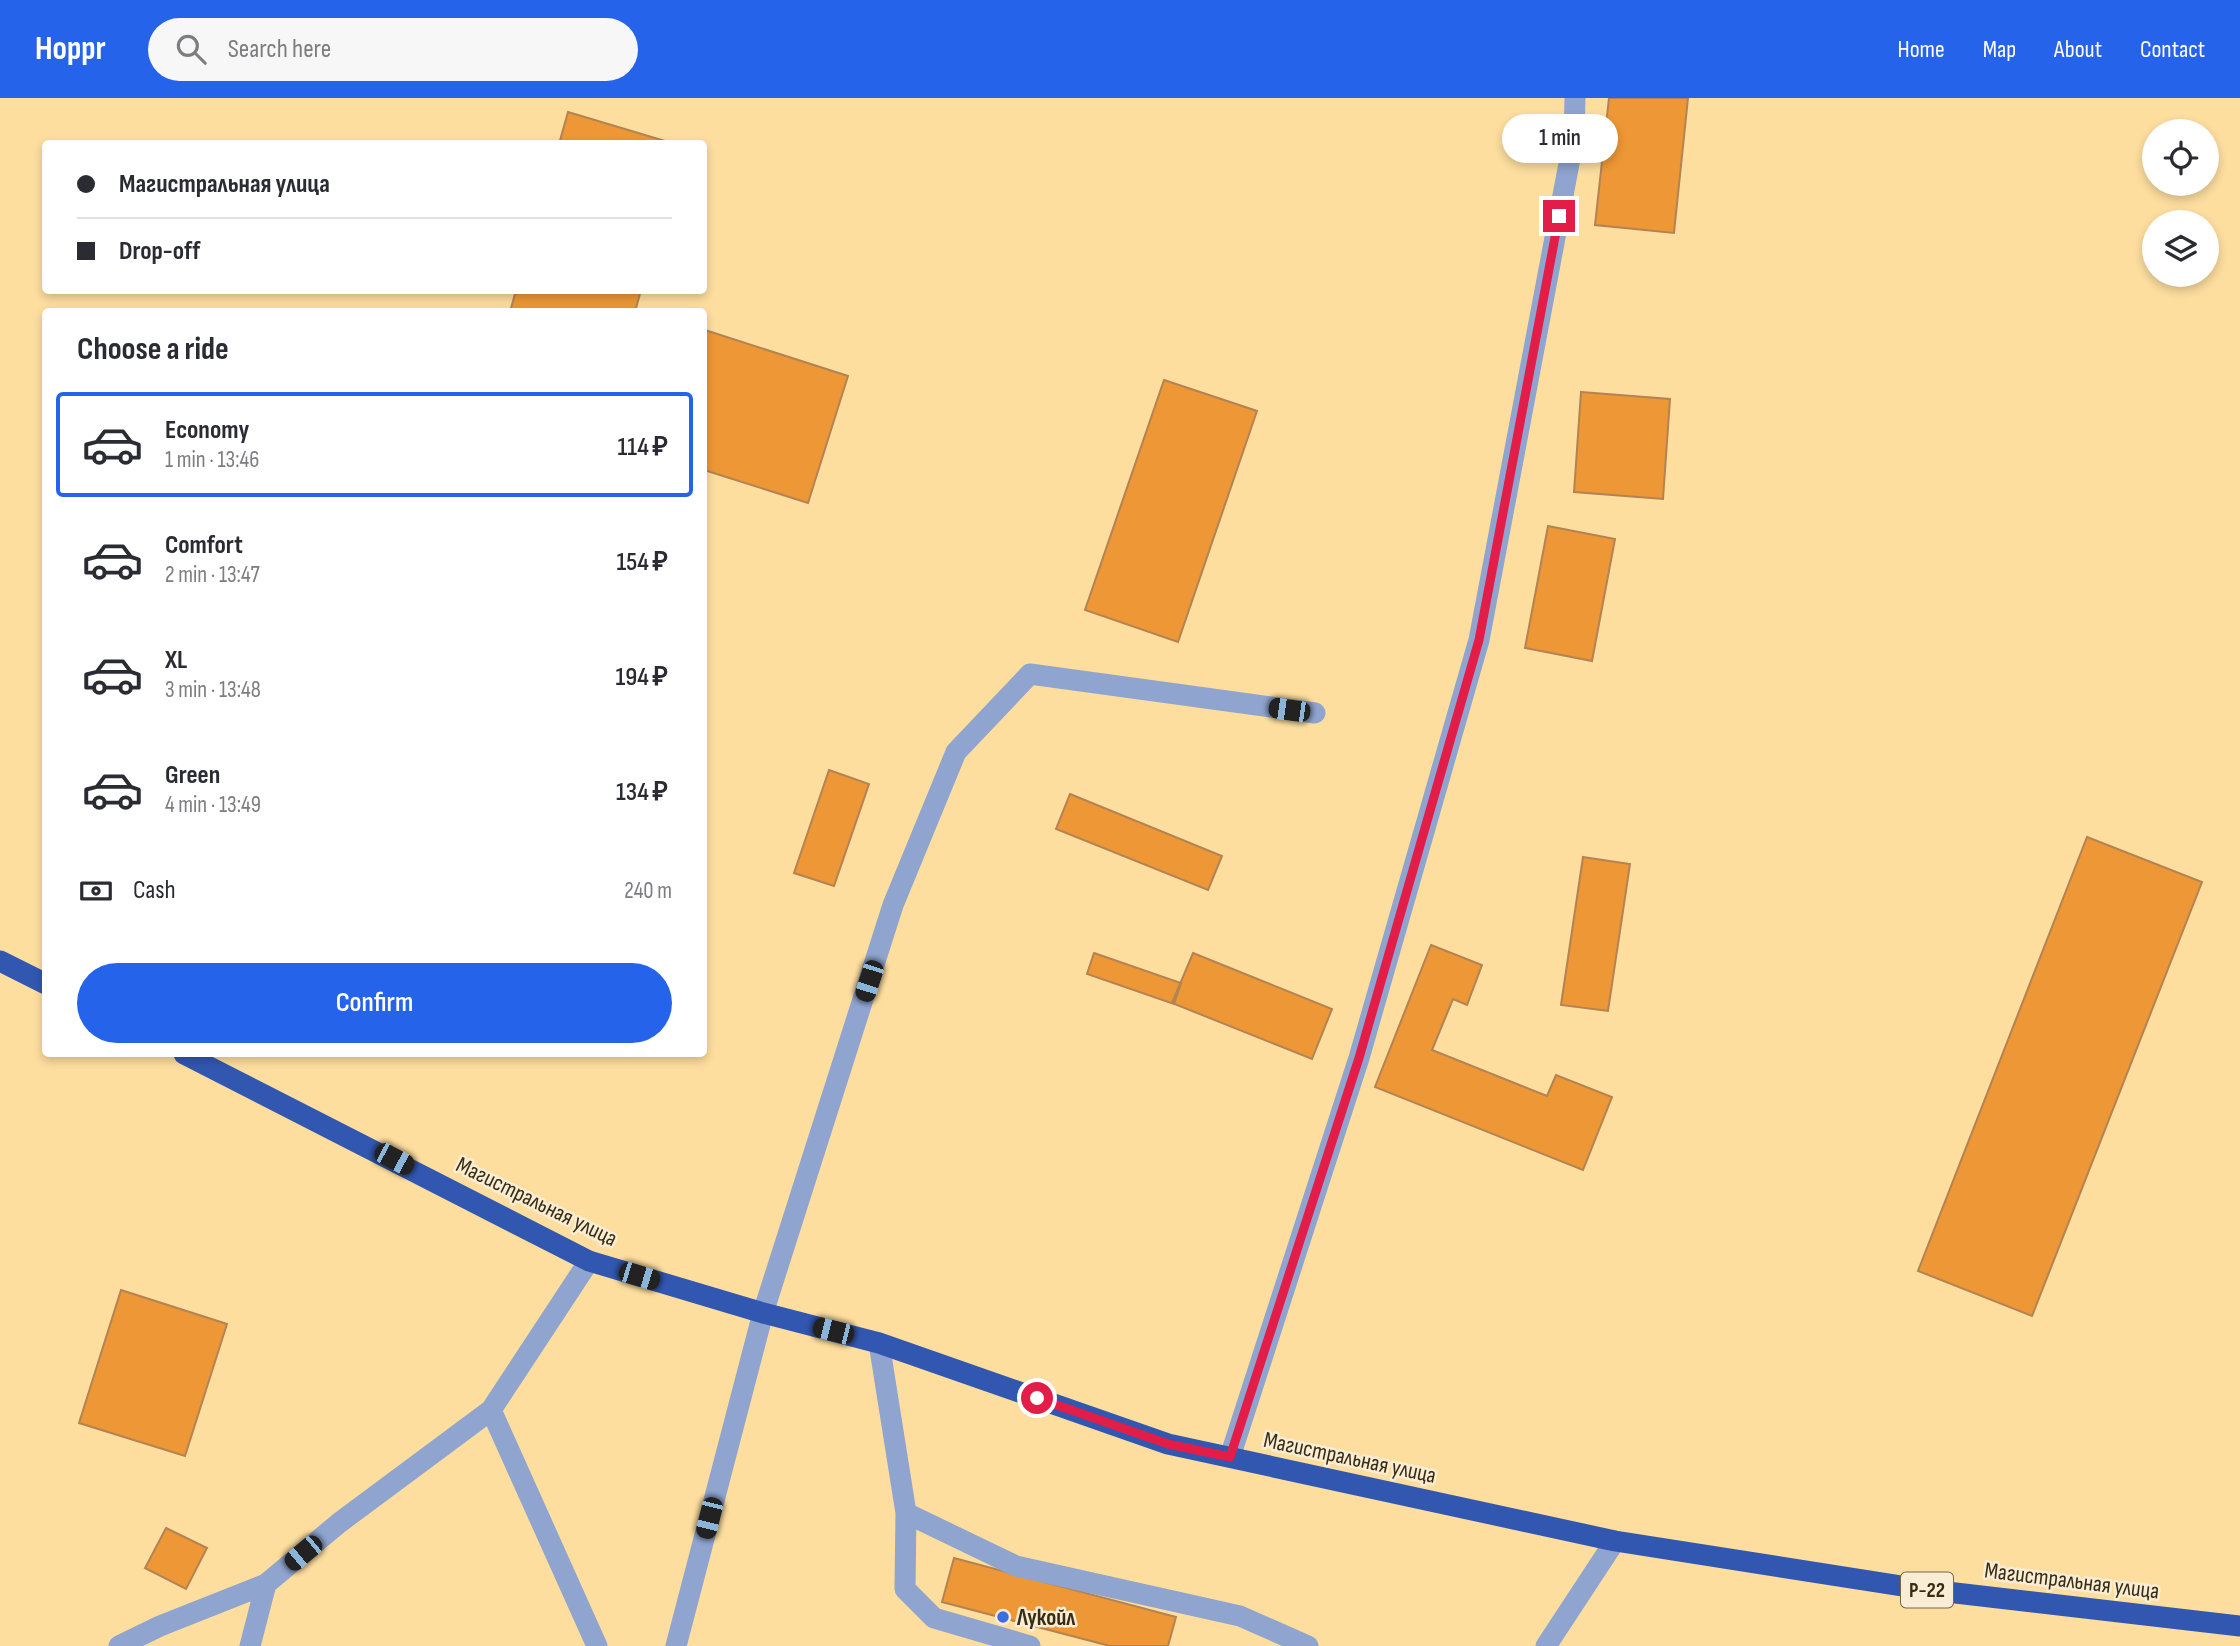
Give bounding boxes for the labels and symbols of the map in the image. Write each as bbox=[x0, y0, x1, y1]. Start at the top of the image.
callout: 1 min bbox=[1501, 115, 1617, 164]
route end bbox=[1543, 200, 1575, 232]
car bbox=[1267, 697, 1312, 723]
car bbox=[853, 958, 886, 1004]
car bbox=[371, 1140, 418, 1178]
street label: Магистральная улица bbox=[451, 1151, 622, 1253]
car bbox=[616, 1260, 663, 1292]
car bbox=[811, 1316, 856, 1346]
route start bbox=[1021, 1382, 1053, 1414]
street label: Магистральная улица bbox=[1261, 1426, 1439, 1490]
car bbox=[694, 1495, 725, 1541]
car bbox=[281, 1531, 326, 1575]
street label: Магистральная улица bbox=[1983, 1556, 2161, 1606]
road number: Р-22 bbox=[1901, 1572, 1953, 1608]
place label: Лукойл bbox=[1016, 1604, 1076, 1632]
marker: Лукойл bbox=[995, 1609, 1011, 1625]

